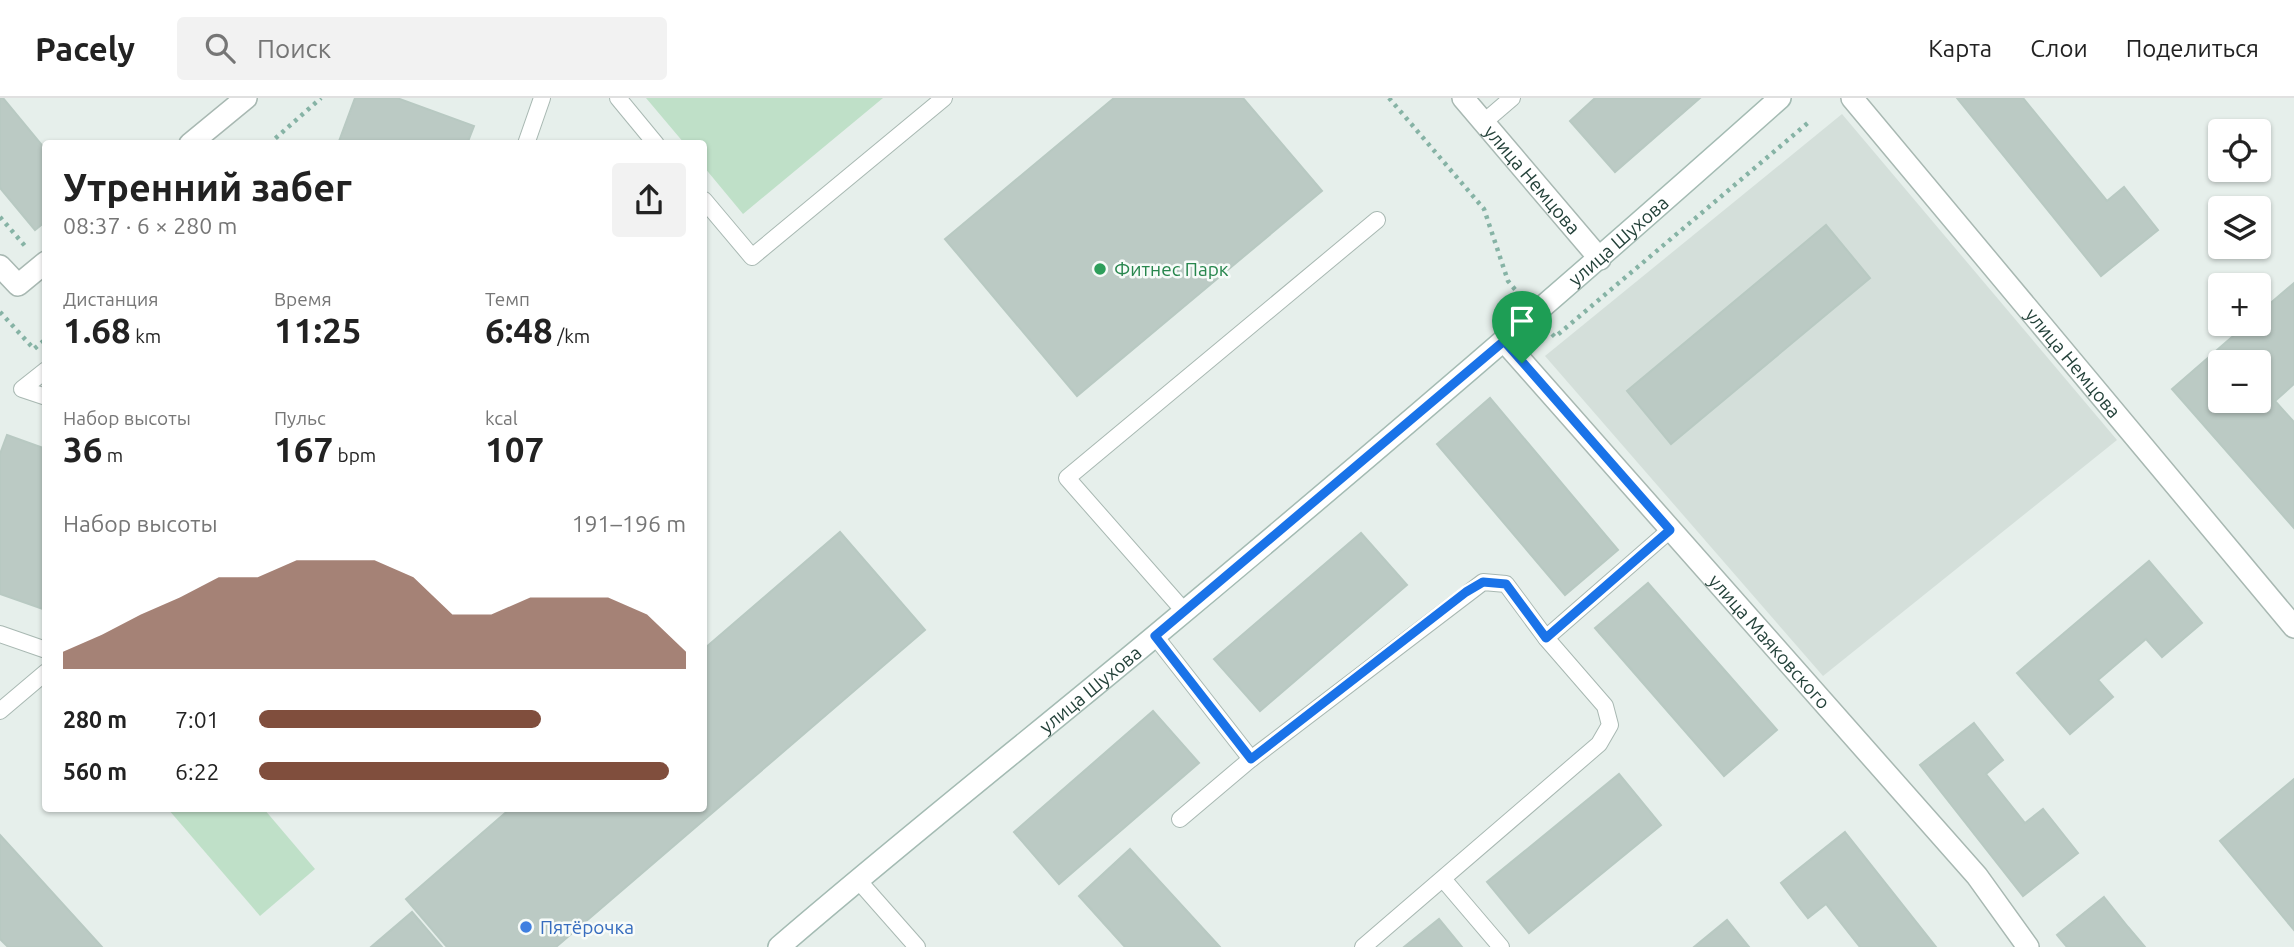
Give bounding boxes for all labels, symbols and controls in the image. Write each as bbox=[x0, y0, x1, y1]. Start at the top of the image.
search box bbox=[177, 17, 667, 80]
icon: search bbox=[201, 29, 239, 67]
text: Pacely bbox=[35, 30, 135, 67]
text: Поиск bbox=[257, 34, 331, 63]
text: Карта bbox=[1928, 35, 1992, 62]
text: Слои bbox=[2030, 35, 2088, 62]
text: Поделиться bbox=[2126, 35, 2259, 62]
map controls bbox=[2208, 119, 2271, 413]
button: locate bbox=[2208, 119, 2271, 182]
street label: улица Немцова bbox=[1480, 120, 1585, 239]
button: share bbox=[612, 163, 686, 237]
text: Утренний забег bbox=[63, 166, 352, 208]
street label: улица Шухова bbox=[1564, 191, 1673, 290]
button: layers bbox=[2208, 196, 2271, 259]
text: 08:37 · 6 × 280 m bbox=[63, 213, 237, 238]
place label: Фитнес Парк bbox=[1114, 258, 1229, 280]
marker: Фитнес Парк bbox=[1092, 261, 1108, 277]
button: + bbox=[2208, 273, 2271, 336]
text: Дистанция bbox=[63, 288, 158, 310]
text: Время bbox=[274, 288, 332, 310]
text: Темп bbox=[485, 288, 530, 310]
pin bbox=[1492, 291, 1552, 363]
icon: arrive bbox=[1503, 302, 1541, 340]
street label: улица Немцова bbox=[2021, 303, 2125, 422]
text: 1.68 bbox=[63, 310, 131, 350]
text: 11:25 bbox=[274, 310, 362, 350]
text: 6:48 bbox=[485, 310, 553, 350]
text: km bbox=[131, 325, 161, 347]
text: /km bbox=[553, 325, 590, 347]
button: − bbox=[2208, 350, 2271, 413]
text: Набор высоты bbox=[63, 407, 191, 429]
text: Пульс bbox=[274, 407, 326, 429]
text: kcal bbox=[485, 407, 518, 429]
text: 36 bbox=[63, 429, 102, 469]
text: 167 bbox=[274, 429, 333, 469]
text: 107 bbox=[485, 429, 544, 469]
text: m bbox=[102, 444, 123, 466]
text: bpm bbox=[333, 444, 376, 466]
text: Набор высоты bbox=[63, 511, 218, 536]
text: 191–196 m bbox=[572, 511, 686, 536]
street label: улица Маяковского bbox=[1704, 570, 1835, 713]
street label: улица Шухова bbox=[1035, 641, 1146, 738]
text: 280 m bbox=[63, 707, 127, 732]
text: 7:01 bbox=[175, 707, 220, 732]
text: 560 m bbox=[63, 759, 127, 784]
text: 6:22 bbox=[175, 759, 220, 784]
place label: Пятёрочка bbox=[540, 916, 634, 938]
marker: Пятёрочка bbox=[518, 919, 534, 935]

